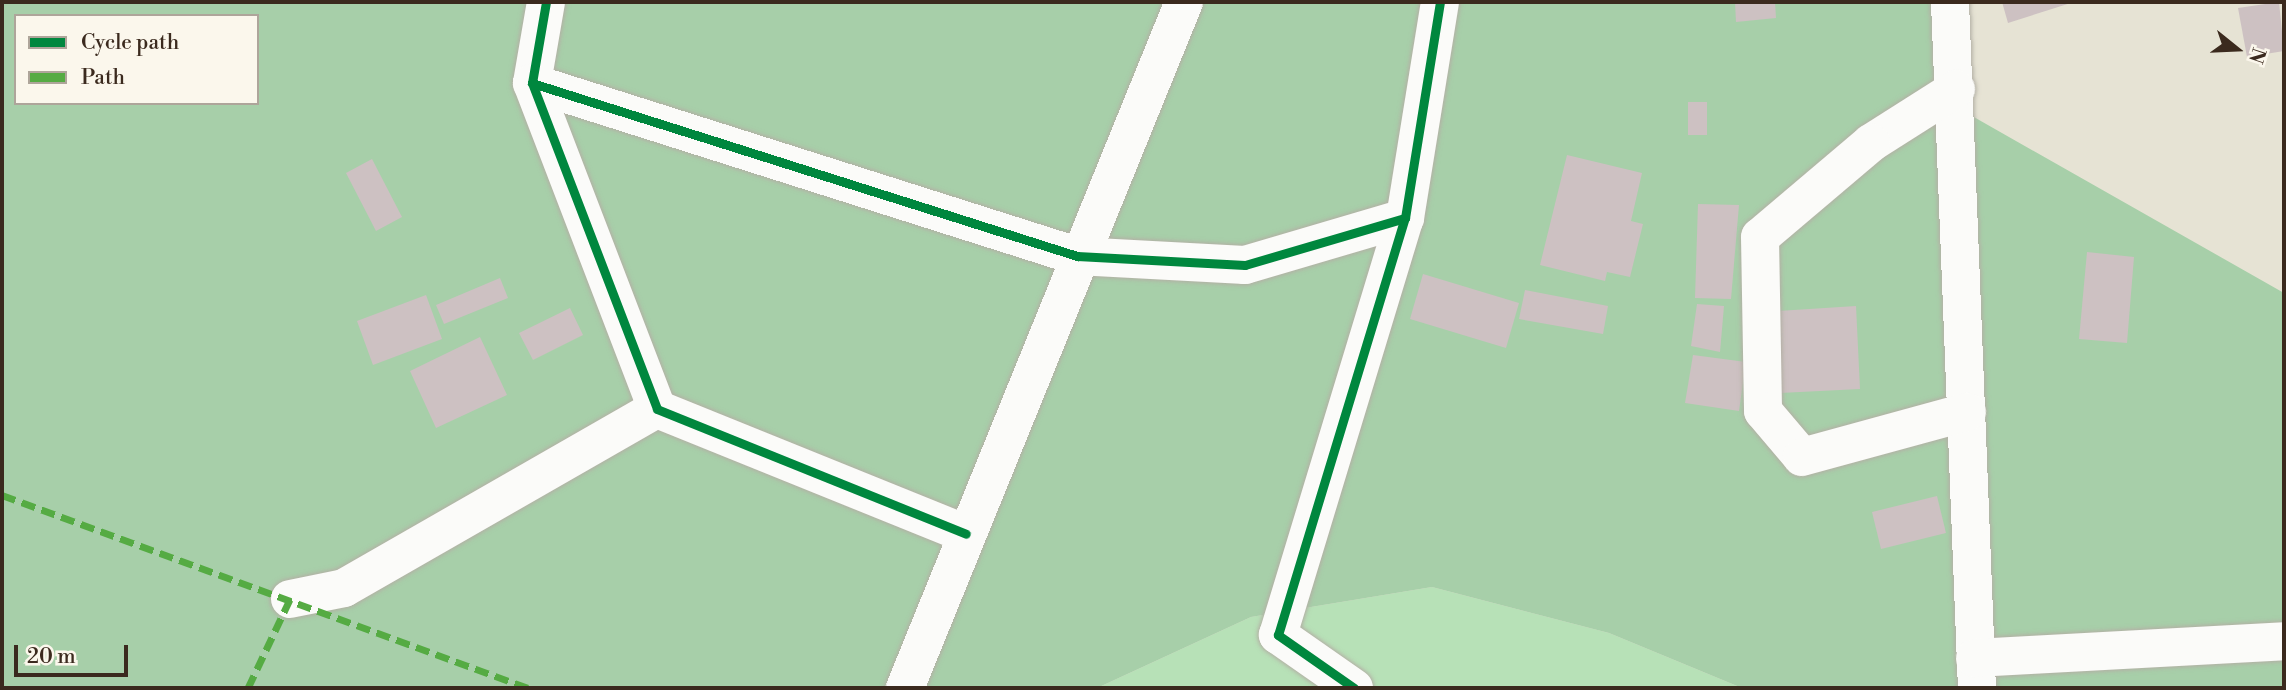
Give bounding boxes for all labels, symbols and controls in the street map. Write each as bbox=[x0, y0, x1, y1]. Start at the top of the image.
legend bbox=[14, 14, 259, 105]
north arrow bbox=[2202, 14, 2272, 84]
text: Cycle path bbox=[81, 30, 179, 56]
text: N bbox=[2243, 45, 2271, 66]
text: Path bbox=[81, 65, 125, 91]
scale bar bbox=[18, 630, 131, 674]
text: 20 m bbox=[27, 644, 76, 670]

